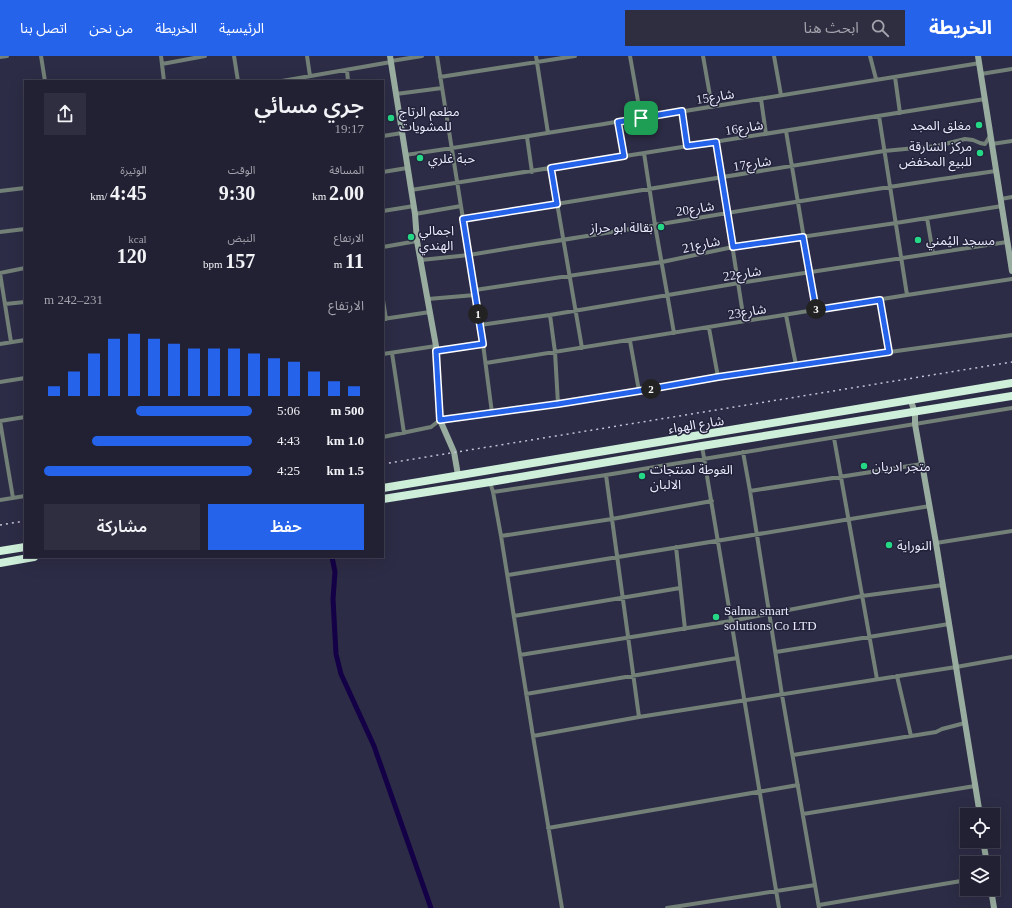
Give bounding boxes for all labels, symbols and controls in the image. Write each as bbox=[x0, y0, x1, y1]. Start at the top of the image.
search box bbox=[625, 10, 905, 46]
icon: search bbox=[869, 17, 891, 39]
text: الخريطة bbox=[929, 17, 992, 38]
text: ابحث هنا bbox=[803, 20, 859, 36]
text: اتصل بنا bbox=[20, 21, 67, 36]
text: من نحن bbox=[89, 21, 133, 36]
text: الخريطة bbox=[155, 21, 197, 36]
text: الرئيسية bbox=[219, 21, 264, 36]
street label: شارع15 bbox=[695, 86, 736, 110]
button: share bbox=[44, 93, 86, 135]
text: جري مسائي bbox=[254, 93, 364, 118]
pin bbox=[624, 101, 658, 135]
place label: مطعم الرتاج للمشويات bbox=[399, 104, 460, 134]
icon: arrive bbox=[630, 107, 652, 129]
marker: مطعم الرتاج للمشويات bbox=[386, 113, 396, 123]
street label: شارع16 bbox=[724, 117, 765, 141]
place label: مغلق المجد bbox=[911, 118, 971, 134]
marker: مغلق المجد bbox=[974, 120, 984, 130]
text: 19:17 bbox=[334, 121, 364, 136]
place label: مركز الشارقة للبيع المخفض bbox=[899, 139, 972, 172]
marker: مركز الشارقة للبيع المخفض bbox=[975, 148, 985, 158]
place label: حبة غلري bbox=[428, 151, 475, 169]
marker: حبة غلري bbox=[415, 153, 425, 163]
street label: شارع17 bbox=[732, 153, 773, 177]
text: الوتيرة bbox=[120, 164, 147, 176]
text: الوقت bbox=[228, 164, 255, 176]
text: المسافة bbox=[329, 164, 364, 176]
text: 4:45 bbox=[110, 182, 147, 204]
text: 9:30 bbox=[219, 182, 255, 204]
text: 2.00 bbox=[329, 182, 364, 204]
text: /km bbox=[90, 190, 110, 202]
text: km bbox=[312, 190, 329, 202]
street label: شارع20 bbox=[675, 198, 716, 222]
place label: بقالة ابو حراز bbox=[589, 220, 653, 235]
marker: بقالة ابو حراز bbox=[656, 222, 666, 232]
place label: اجمالي الهندي bbox=[419, 223, 454, 256]
text: النبض bbox=[227, 232, 255, 244]
text: الارتفاع bbox=[334, 232, 364, 244]
marker: اجمالي الهندي bbox=[406, 232, 416, 242]
text: kcal bbox=[128, 233, 147, 245]
street label: شارع21 bbox=[681, 233, 722, 259]
place label: مسجد اليُمني bbox=[926, 233, 995, 251]
marker: مسجد اليُمني bbox=[913, 235, 923, 245]
text: 120 bbox=[117, 245, 147, 267]
text: 157 bbox=[225, 250, 255, 272]
text: 11 bbox=[345, 250, 364, 272]
text: bpm bbox=[203, 258, 225, 270]
text: m bbox=[334, 258, 345, 270]
street label: شارع22 bbox=[722, 263, 763, 287]
text: 231–242 m bbox=[44, 292, 103, 307]
text: الارتفاع bbox=[328, 298, 364, 313]
pin: 3 bbox=[806, 299, 826, 319]
street label: شارع23 bbox=[727, 301, 768, 325]
text: 3 bbox=[813, 303, 819, 315]
pin: 1 bbox=[468, 304, 488, 324]
text: 1 bbox=[475, 308, 481, 320]
pin: 2 bbox=[641, 379, 661, 399]
text: 2 bbox=[648, 383, 654, 395]
text: 5:06 bbox=[277, 403, 300, 418]
text: 500 m bbox=[330, 403, 364, 418]
street label: شارع الهواء bbox=[667, 413, 725, 439]
text: 4:43 bbox=[277, 433, 300, 448]
text: 1.0 km bbox=[326, 433, 364, 448]
place label: متجر ادريان bbox=[872, 459, 931, 475]
marker: متجر ادريان bbox=[859, 461, 869, 471]
place label: الغوطة لمنتجات الالبان bbox=[650, 462, 733, 493]
text: 4:25 bbox=[277, 463, 300, 478]
text: 1.5 km bbox=[326, 463, 364, 478]
marker: الغوطة لمنتجات الالبان bbox=[637, 471, 647, 481]
button: مشاركة bbox=[44, 504, 200, 550]
button: حفظ bbox=[208, 504, 364, 550]
place label: النوراية bbox=[897, 538, 932, 553]
marker: النوراية bbox=[884, 540, 894, 550]
place label: Salma smart solutions Co LTD bbox=[724, 603, 817, 633]
marker: Salma smart solutions Co LTD bbox=[711, 612, 721, 622]
map controls bbox=[960, 808, 1000, 896]
button: locate bbox=[960, 808, 1000, 848]
button: layers bbox=[960, 856, 1000, 896]

